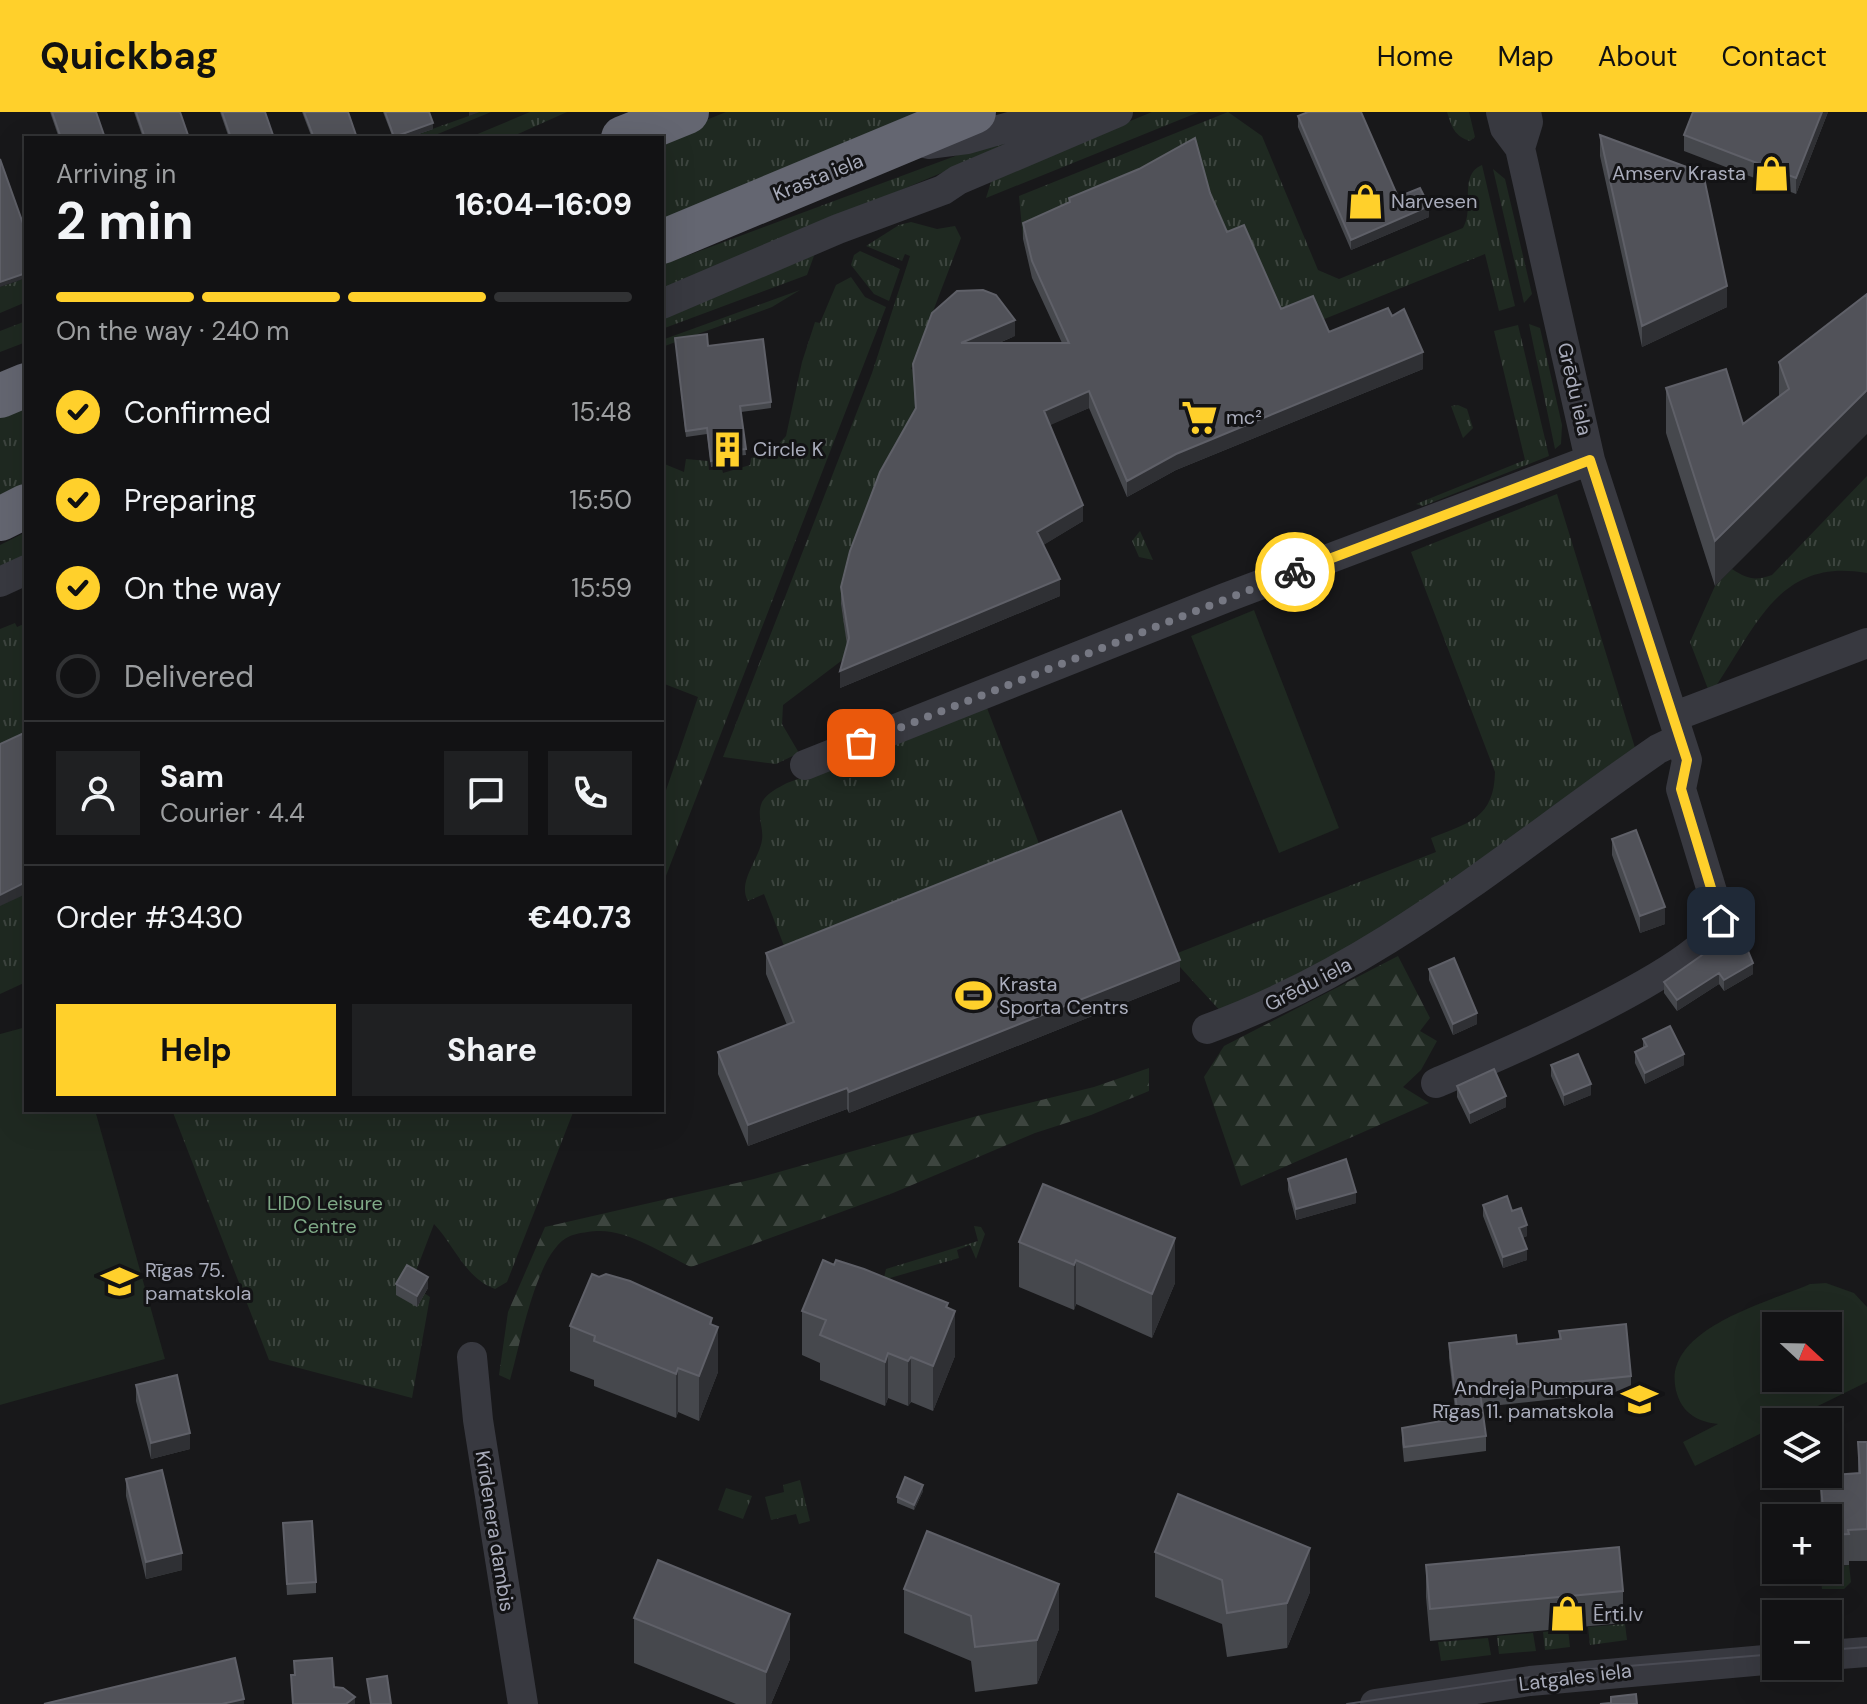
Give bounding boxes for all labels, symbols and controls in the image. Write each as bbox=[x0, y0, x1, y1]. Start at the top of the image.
text: Quickbag bbox=[40, 31, 218, 81]
text: Home bbox=[1377, 38, 1453, 75]
text: Map bbox=[1497, 38, 1554, 75]
text: About bbox=[1598, 38, 1677, 75]
text: Contact bbox=[1721, 38, 1827, 75]
street label: Krasta iela bbox=[769, 147, 867, 207]
shop icon: Amserv Krasta bbox=[1753, 154, 1791, 192]
text: Arriving in bbox=[56, 157, 176, 191]
place label: Amserv Krasta bbox=[1612, 160, 1746, 186]
shop icon: Narvesen bbox=[1346, 182, 1384, 220]
text: 16:04–16:09 bbox=[455, 185, 632, 224]
text: 2 min bbox=[56, 187, 194, 255]
place label: Narvesen bbox=[1391, 188, 1477, 214]
text: On the way · 240 m bbox=[56, 314, 290, 348]
street label: Grēdu iela bbox=[1552, 340, 1598, 438]
icon: check bbox=[56, 390, 100, 434]
text: Confirmed bbox=[124, 393, 271, 432]
text: 15:48 bbox=[571, 395, 632, 429]
supermarket icon: mc² bbox=[1181, 398, 1219, 436]
place label: mc² bbox=[1226, 404, 1262, 430]
building icon: Circle K bbox=[708, 430, 746, 468]
place label: Circle K bbox=[753, 436, 824, 462]
icon: check bbox=[56, 478, 100, 522]
text: Preparing bbox=[124, 481, 256, 520]
text: 15:50 bbox=[569, 483, 632, 517]
courier bbox=[1255, 532, 1335, 612]
icon: bike bbox=[1273, 550, 1317, 594]
icon: check bbox=[56, 566, 100, 610]
text: On the way bbox=[124, 569, 281, 608]
text: 15:59 bbox=[571, 571, 632, 605]
text: Delivered bbox=[124, 657, 254, 696]
pin bbox=[827, 709, 895, 777]
icon: bag bbox=[839, 721, 883, 765]
button: person bbox=[56, 751, 140, 835]
button: chat bbox=[444, 751, 528, 835]
button: phone bbox=[548, 751, 632, 835]
text: Sam bbox=[160, 757, 224, 796]
text: Courier · 4.4 bbox=[160, 796, 305, 830]
pin bbox=[1687, 887, 1755, 955]
text: Order #3430 bbox=[56, 898, 243, 937]
text: €40.73 bbox=[528, 898, 632, 937]
icon: home bbox=[1699, 899, 1743, 943]
street label: Grēdu iela bbox=[1260, 951, 1356, 1017]
place label: Krasta Sporta Centrs bbox=[999, 971, 1129, 1020]
sports icon: Krasta Sporta Centrs bbox=[954, 977, 992, 1015]
button: Help bbox=[56, 1004, 336, 1096]
button: Share bbox=[352, 1004, 632, 1096]
park label: LIDO Leisure Centre bbox=[267, 1190, 383, 1239]
place label: Rīgas 75. pamatskola bbox=[145, 1257, 251, 1306]
school or university icon: Rīgas 75. pamatskola bbox=[100, 1263, 138, 1301]
north arrow bbox=[1762, 1312, 1842, 1392]
map controls bbox=[1762, 1312, 1842, 1680]
place label: Andreja Pumpura Rīgas 11. pamatskola bbox=[1432, 1375, 1614, 1424]
school or university icon: Andreja Pumpura Rīgas 11. pamatskola bbox=[1621, 1381, 1659, 1419]
button: layers bbox=[1762, 1408, 1842, 1488]
street label: Krīdenera dambis bbox=[469, 1449, 521, 1613]
button: + bbox=[1762, 1504, 1842, 1584]
shop icon: Ērti.lv bbox=[1548, 1595, 1586, 1633]
button: − bbox=[1762, 1600, 1842, 1680]
place label: Ērti.lv bbox=[1593, 1601, 1644, 1627]
street label: Latgales iela bbox=[1517, 1657, 1633, 1697]

